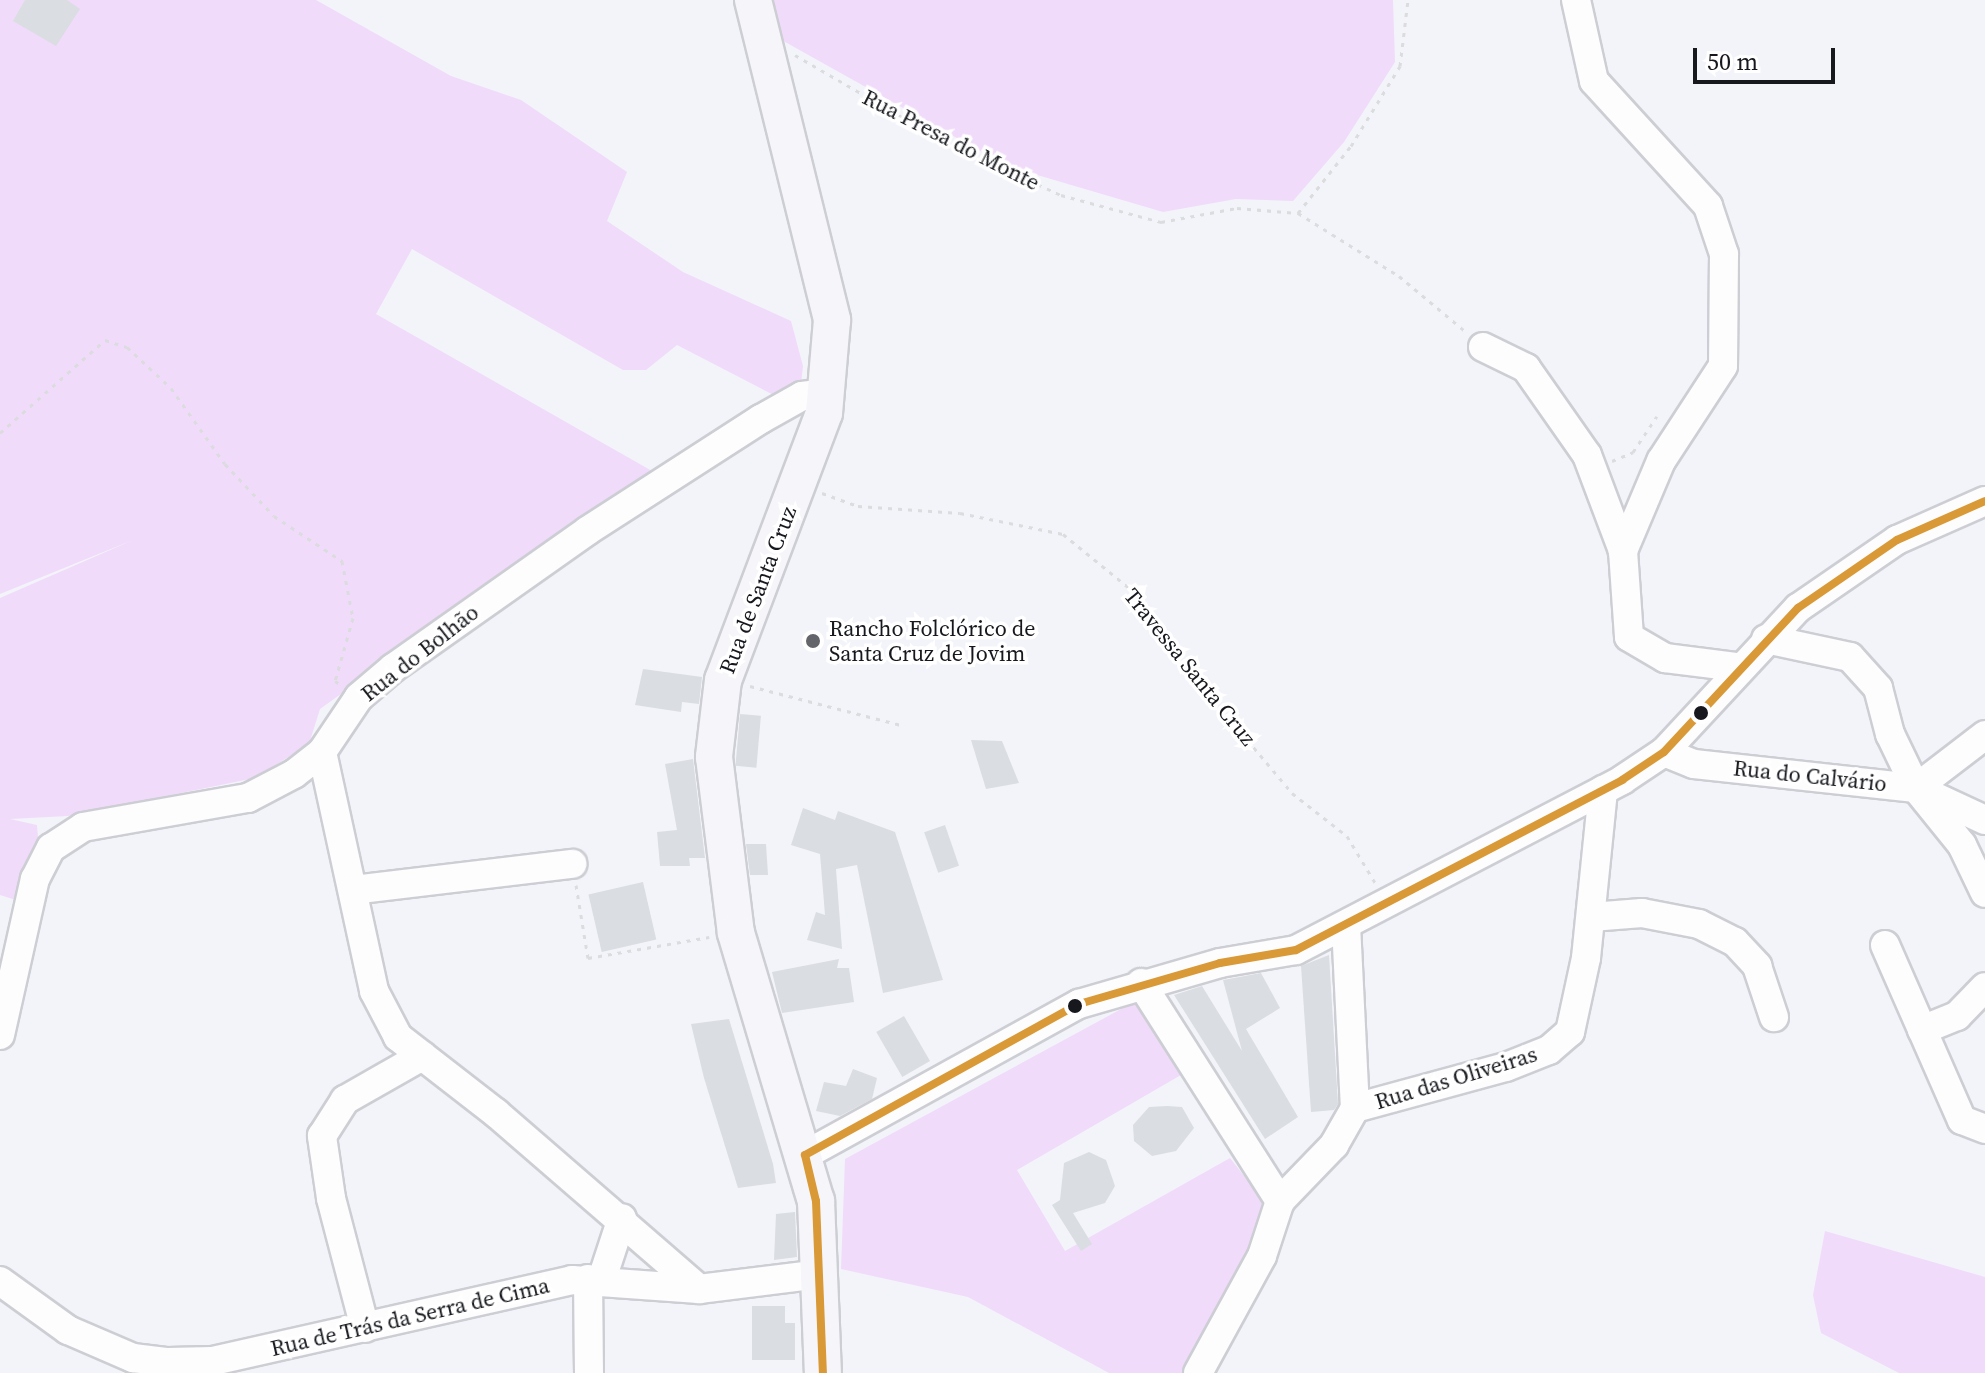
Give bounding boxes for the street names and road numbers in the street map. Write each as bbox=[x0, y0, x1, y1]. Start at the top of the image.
street label: Rua Presa do Monte bbox=[858, 84, 1044, 196]
street label: Rua de Santa Cruz bbox=[714, 503, 802, 677]
street label: Travessa Santa Cruz bbox=[1118, 583, 1262, 751]
street label: Rua do Bolhão bbox=[356, 599, 484, 707]
street label: Rua do Calvário bbox=[1732, 755, 1888, 797]
street label: Rua das Oliveiras bbox=[1372, 1041, 1540, 1115]
street label: Rua de Trás da Serra de Cima bbox=[268, 1272, 552, 1362]

